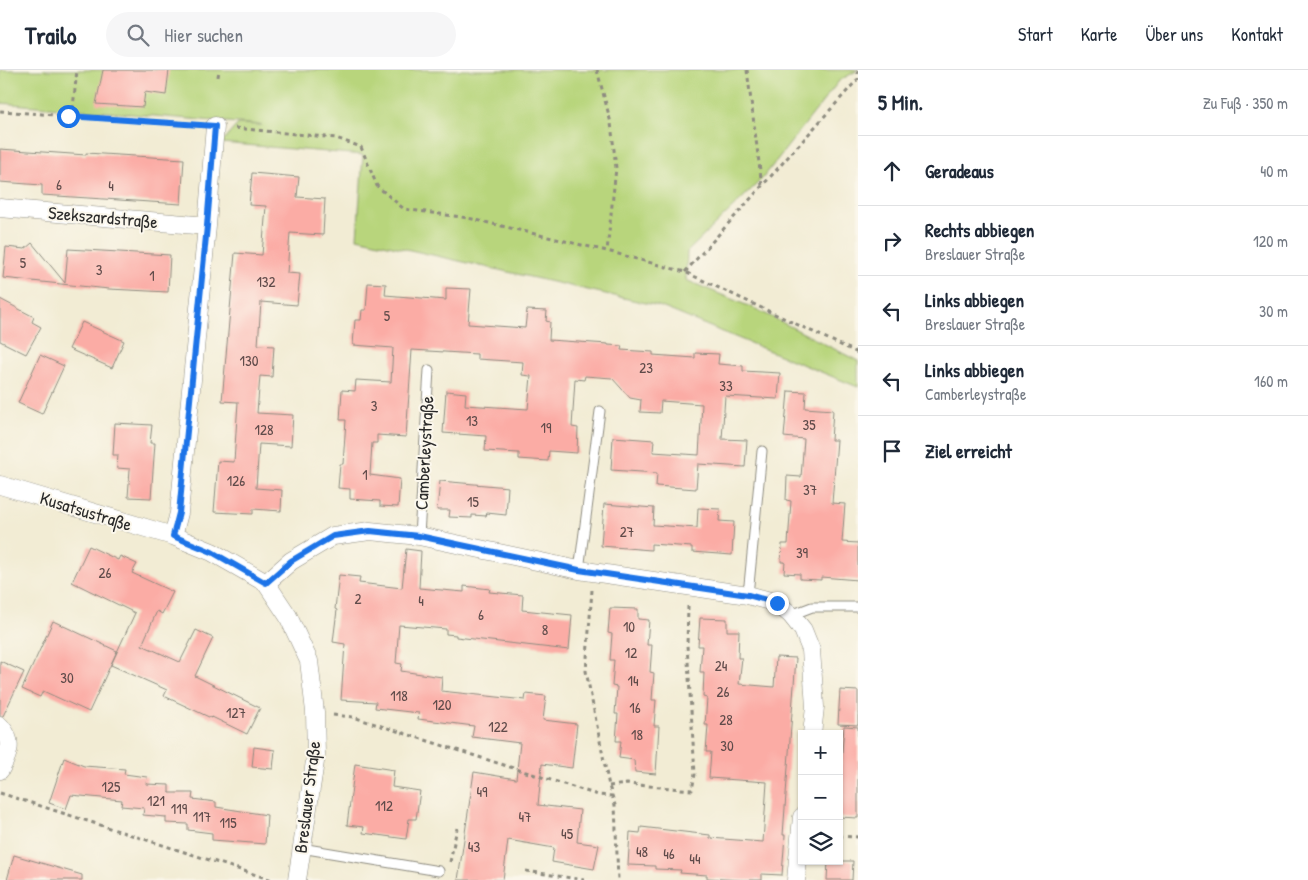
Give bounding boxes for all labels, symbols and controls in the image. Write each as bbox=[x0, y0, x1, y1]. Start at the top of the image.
search box bbox=[106, 12, 456, 57]
text: Trailo bbox=[25, 19, 76, 51]
icon: search bbox=[124, 21, 152, 49]
text: Hier suchen bbox=[164, 22, 243, 48]
text: Start bbox=[1018, 22, 1053, 47]
text: Karte bbox=[1081, 22, 1117, 47]
text: Über uns bbox=[1145, 22, 1203, 47]
text: Kontakt bbox=[1231, 22, 1283, 47]
text: 5 Min. bbox=[878, 88, 923, 117]
text: Zu Fuß · 350 m bbox=[1203, 92, 1288, 114]
route start bbox=[57, 105, 80, 128]
icon: ahead bbox=[878, 157, 906, 185]
text: Geradeaus bbox=[925, 158, 994, 184]
text: 40 m bbox=[1260, 160, 1288, 182]
house number: 6 bbox=[56, 174, 62, 195]
house number: 4 bbox=[108, 175, 114, 196]
street label: Szekszardstraße bbox=[47, 200, 159, 234]
text: Rechts abbiegen bbox=[925, 217, 1034, 243]
icon: right bbox=[878, 227, 906, 255]
text: 120 m bbox=[1253, 230, 1288, 252]
text: Breslauer Straße bbox=[925, 243, 1025, 265]
house number: 5 bbox=[20, 252, 27, 273]
house number: 3 bbox=[96, 259, 103, 280]
house number: 1 bbox=[149, 265, 155, 286]
house number: 132 bbox=[256, 271, 276, 292]
text: Links abbiegen bbox=[925, 287, 1024, 313]
icon: left bbox=[878, 297, 906, 325]
text: 30 m bbox=[1259, 300, 1288, 322]
house number: 5 bbox=[384, 305, 391, 326]
text: Breslauer Straße bbox=[925, 313, 1025, 335]
house number: 130 bbox=[240, 350, 259, 371]
house number: 23 bbox=[639, 357, 653, 378]
text: Links abbiegen bbox=[925, 357, 1024, 383]
icon: left bbox=[878, 367, 906, 395]
text: 160 m bbox=[1254, 370, 1288, 392]
house number: 33 bbox=[719, 375, 733, 396]
text: Camberleystraße bbox=[925, 383, 1026, 405]
house number: 3 bbox=[371, 395, 378, 416]
street label: Camberleystraße bbox=[409, 395, 439, 511]
house number: 13 bbox=[466, 410, 478, 431]
house number: 35 bbox=[802, 414, 816, 435]
house number: 19 bbox=[541, 417, 552, 438]
house number: 128 bbox=[255, 419, 273, 440]
icon: arrive bbox=[878, 437, 906, 465]
text: Ziel erreicht bbox=[925, 438, 1012, 464]
house number: 1 bbox=[362, 464, 368, 485]
house number: 126 bbox=[227, 470, 245, 491]
house number: 37 bbox=[803, 479, 817, 500]
street label: Kusatsustraße bbox=[37, 485, 135, 537]
house number: 15 bbox=[467, 491, 480, 512]
house number: 27 bbox=[620, 521, 634, 542]
house number: 39 bbox=[796, 542, 809, 563]
house number: 26 bbox=[98, 562, 112, 583]
house number: 2 bbox=[354, 588, 362, 609]
house number: 4 bbox=[418, 590, 424, 611]
route end bbox=[766, 592, 789, 615]
house number: 6 bbox=[478, 604, 484, 625]
house number: 10 bbox=[623, 616, 635, 637]
house number: 8 bbox=[542, 619, 548, 640]
house number: 12 bbox=[625, 642, 637, 663]
house number: 24 bbox=[715, 655, 728, 676]
house number: 30 bbox=[60, 667, 74, 688]
house number: 14 bbox=[627, 670, 639, 691]
house number: 26 bbox=[716, 681, 730, 702]
house number: 118 bbox=[390, 685, 408, 706]
house number: 120 bbox=[432, 694, 452, 715]
house number: 16 bbox=[629, 697, 641, 718]
house number: 127 bbox=[226, 702, 246, 723]
house number: 28 bbox=[719, 709, 733, 730]
house number: 122 bbox=[488, 716, 508, 737]
house number: 18 bbox=[631, 724, 643, 745]
map controls bbox=[798, 730, 843, 865]
button: + bbox=[798, 730, 843, 775]
house number: 30 bbox=[720, 735, 734, 756]
street label: Breslauer Straße bbox=[288, 740, 326, 854]
button: − bbox=[798, 775, 843, 820]
house number: 125 bbox=[102, 776, 121, 797]
house number: 49 bbox=[476, 781, 488, 802]
house number: 121 bbox=[147, 790, 165, 811]
house number: 112 bbox=[375, 795, 393, 816]
house number: 119 bbox=[171, 798, 188, 819]
house number: 117 bbox=[193, 806, 211, 827]
house number: 47 bbox=[518, 806, 532, 827]
house number: 115 bbox=[219, 812, 237, 833]
button: layers bbox=[798, 820, 843, 865]
house number: 45 bbox=[561, 823, 574, 844]
house number: 43 bbox=[468, 836, 480, 857]
house number: 48 bbox=[636, 841, 648, 862]
house number: 46 bbox=[663, 843, 675, 864]
house number: 44 bbox=[689, 848, 701, 869]

